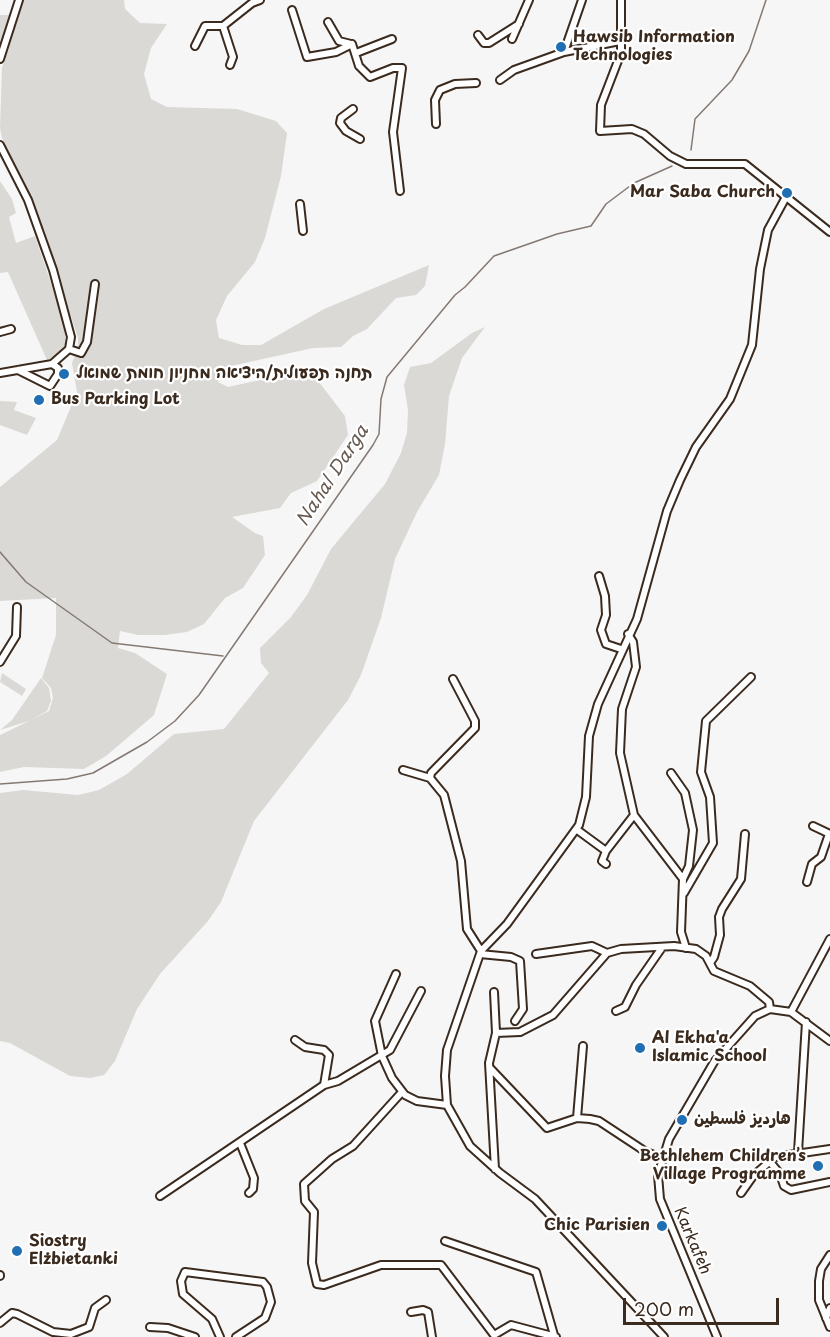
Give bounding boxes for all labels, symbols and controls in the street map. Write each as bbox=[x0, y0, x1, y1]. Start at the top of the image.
place label: Hawsib Information Technologies bbox=[573, 28, 735, 66]
marker: Hawsib Information Technologies bbox=[554, 40, 568, 54]
place label: Mar Saba Church bbox=[630, 183, 775, 203]
marker: Mar Saba Church bbox=[780, 186, 794, 200]
place label: תחנה תפעולית/היציאה מחניון חומת שמואל bbox=[76, 364, 373, 384]
marker: תחנה תפעולית/היציאה מחניון חומת שמואל bbox=[57, 367, 71, 381]
place label: Bus Parking Lot bbox=[51, 390, 180, 410]
marker: Bus Parking Lot bbox=[32, 393, 46, 407]
water label: Nahal Darga bbox=[292, 422, 374, 530]
place label: Al Ekha'a Islamic School bbox=[652, 1029, 767, 1067]
marker: Al Ekha'a Islamic School bbox=[633, 1041, 647, 1055]
place label: هارديز فلسطين bbox=[694, 1110, 791, 1130]
marker: هارديز فلسطين bbox=[675, 1113, 689, 1127]
place label: Bethlehem Children’s Village Programme bbox=[639, 1147, 806, 1185]
marker: Bethlehem Children’s Village Programme bbox=[811, 1159, 825, 1173]
street label: Karkafeh bbox=[669, 1204, 715, 1278]
place label: Chic Parisien bbox=[544, 1216, 650, 1236]
marker: Chic Parisien bbox=[655, 1219, 669, 1233]
place label: Siostry Elżbietanki bbox=[29, 1232, 118, 1270]
marker: Siostry Elżbietanki bbox=[10, 1244, 24, 1258]
scale bar bbox=[626, 1286, 782, 1324]
text: 200 m bbox=[634, 1295, 694, 1322]

